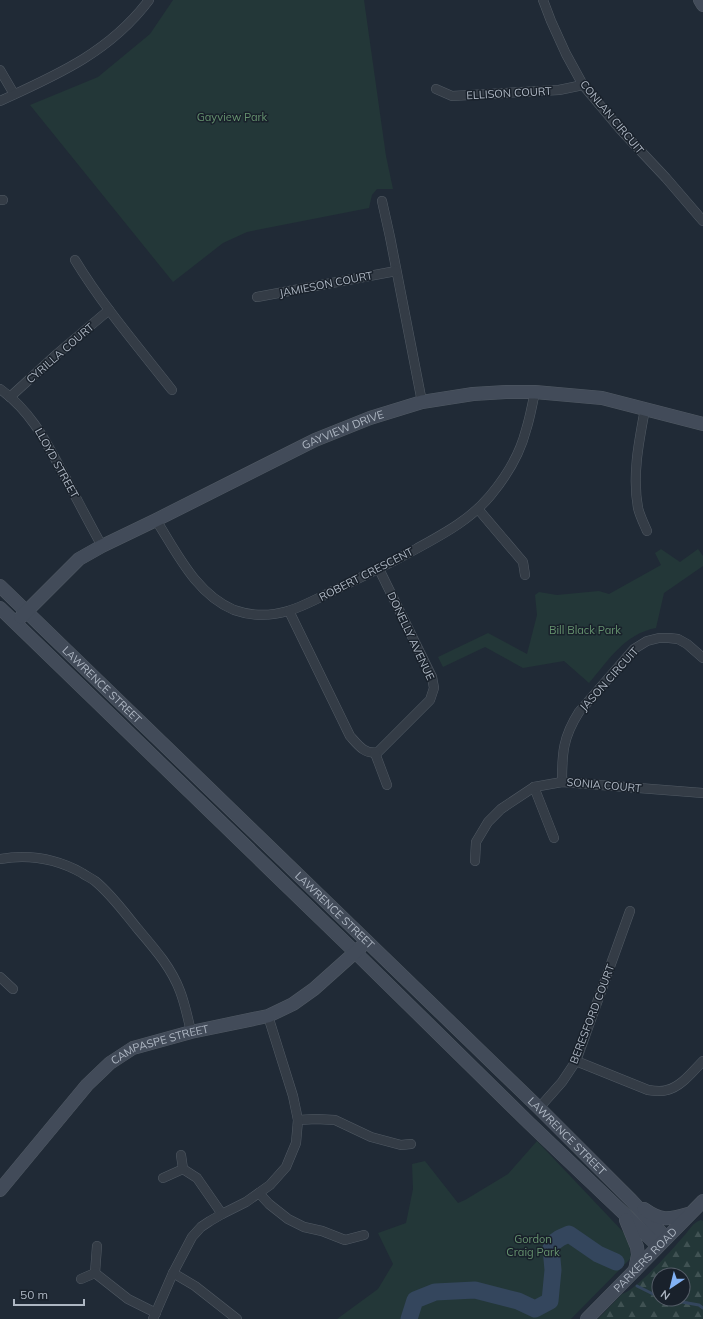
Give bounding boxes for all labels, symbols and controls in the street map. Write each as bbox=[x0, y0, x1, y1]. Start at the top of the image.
street label: CONLAN CIRCUIT bbox=[577, 77, 647, 157]
street label: ELLISON COURT bbox=[466, 84, 552, 102]
park label: Gayview Park bbox=[197, 110, 268, 124]
street label: JAMIESON COURT bbox=[278, 268, 374, 300]
street label: CYRILLA COURT bbox=[23, 320, 97, 386]
street label: GAYVIEW DRIVE bbox=[299, 407, 385, 453]
street label: LLOYD STREET bbox=[32, 426, 82, 501]
street label: ROBERT CRESCENT bbox=[316, 544, 416, 604]
street label: DONELLY AVENUE bbox=[384, 590, 438, 682]
park label: Bill Black Park bbox=[549, 623, 621, 637]
street label: LAWRENCE STREET bbox=[59, 643, 145, 727]
street label: JASON CIRCUIT bbox=[577, 644, 642, 714]
street label: SONIA COURT bbox=[566, 775, 642, 795]
street label: LAWRENCE STREET bbox=[292, 869, 378, 952]
street label: BERESFORD COURT bbox=[567, 962, 618, 1066]
street label: CAMPASPE STREET bbox=[108, 1021, 210, 1068]
street label: LAWRENCE STREET bbox=[525, 1094, 609, 1178]
street label: PARKERS ROAD bbox=[610, 1225, 680, 1295]
park label: Gordon Craig Park bbox=[506, 1232, 560, 1259]
north arrow bbox=[651, 1267, 691, 1307]
scale bar bbox=[14, 1281, 84, 1307]
text: 50 m bbox=[20, 1287, 48, 1302]
text: N bbox=[658, 1287, 673, 1303]

